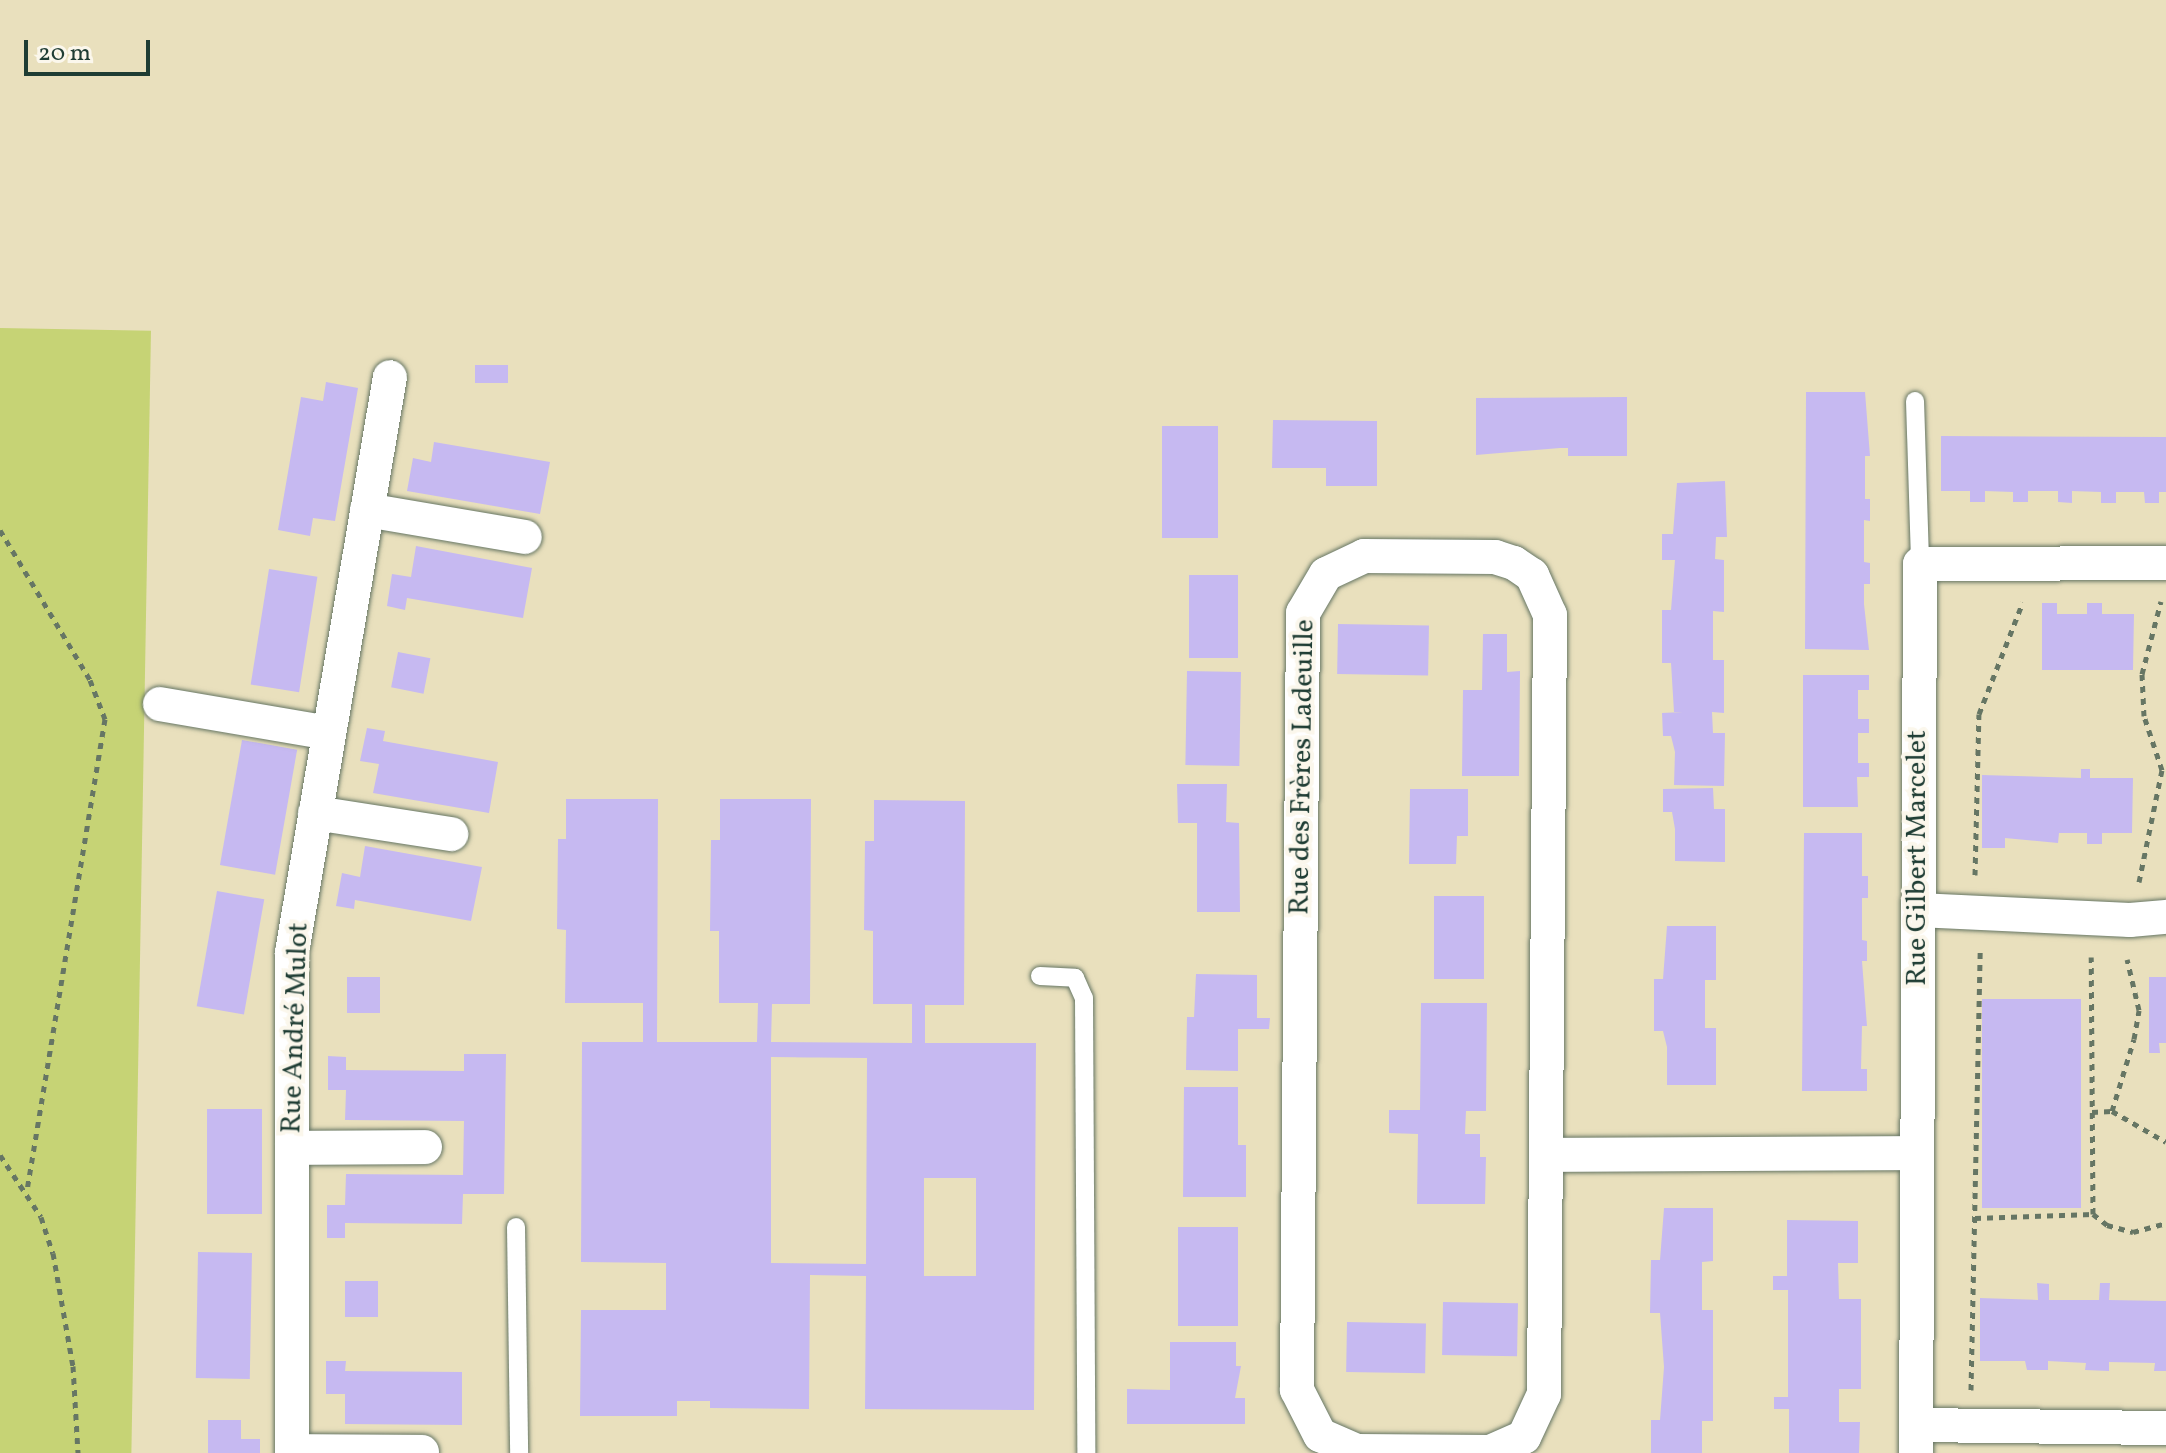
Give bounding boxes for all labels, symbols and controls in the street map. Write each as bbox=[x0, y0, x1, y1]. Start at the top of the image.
scale bar bbox=[28, 24, 154, 74]
text: 20 m bbox=[38, 37, 91, 71]
street label: Rue des Frères Ladeuille bbox=[1284, 619, 1322, 915]
street label: Rue Gilbert Marcelet bbox=[1901, 730, 1935, 986]
street label: Rue André Mulot bbox=[276, 922, 316, 1134]

